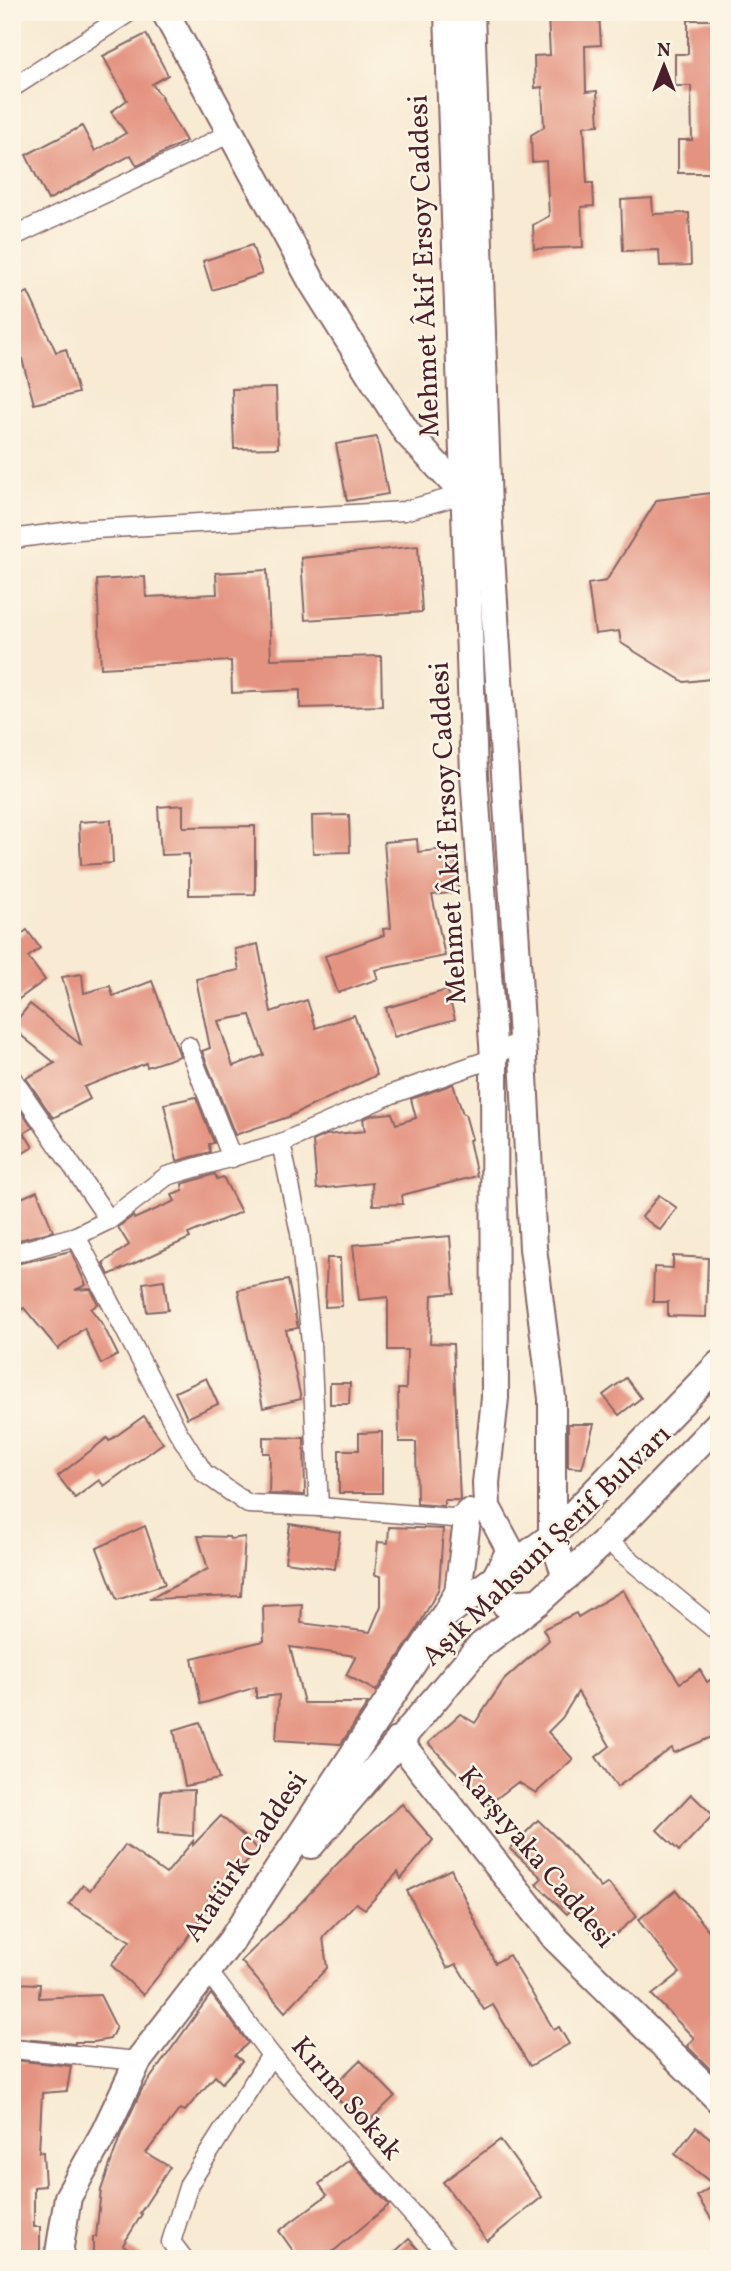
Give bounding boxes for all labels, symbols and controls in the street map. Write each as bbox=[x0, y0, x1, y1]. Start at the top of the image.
north arrow bbox=[630, 32, 700, 102]
text: N bbox=[657, 38, 671, 64]
street label: Mehmet Âkif Ersoy Caddesi bbox=[400, 94, 450, 438]
street label: Mehmet Âkif Ersoy Caddesi bbox=[421, 661, 477, 1005]
street label: Aşık Mahsuni Şerif Bulvarı bbox=[413, 1416, 681, 1676]
street label: Karşıyaka Caddesi bbox=[448, 1759, 624, 1957]
street label: Atatürk Caddesi bbox=[174, 1764, 318, 1950]
street label: Kırım Sokak bbox=[281, 2029, 411, 2169]

